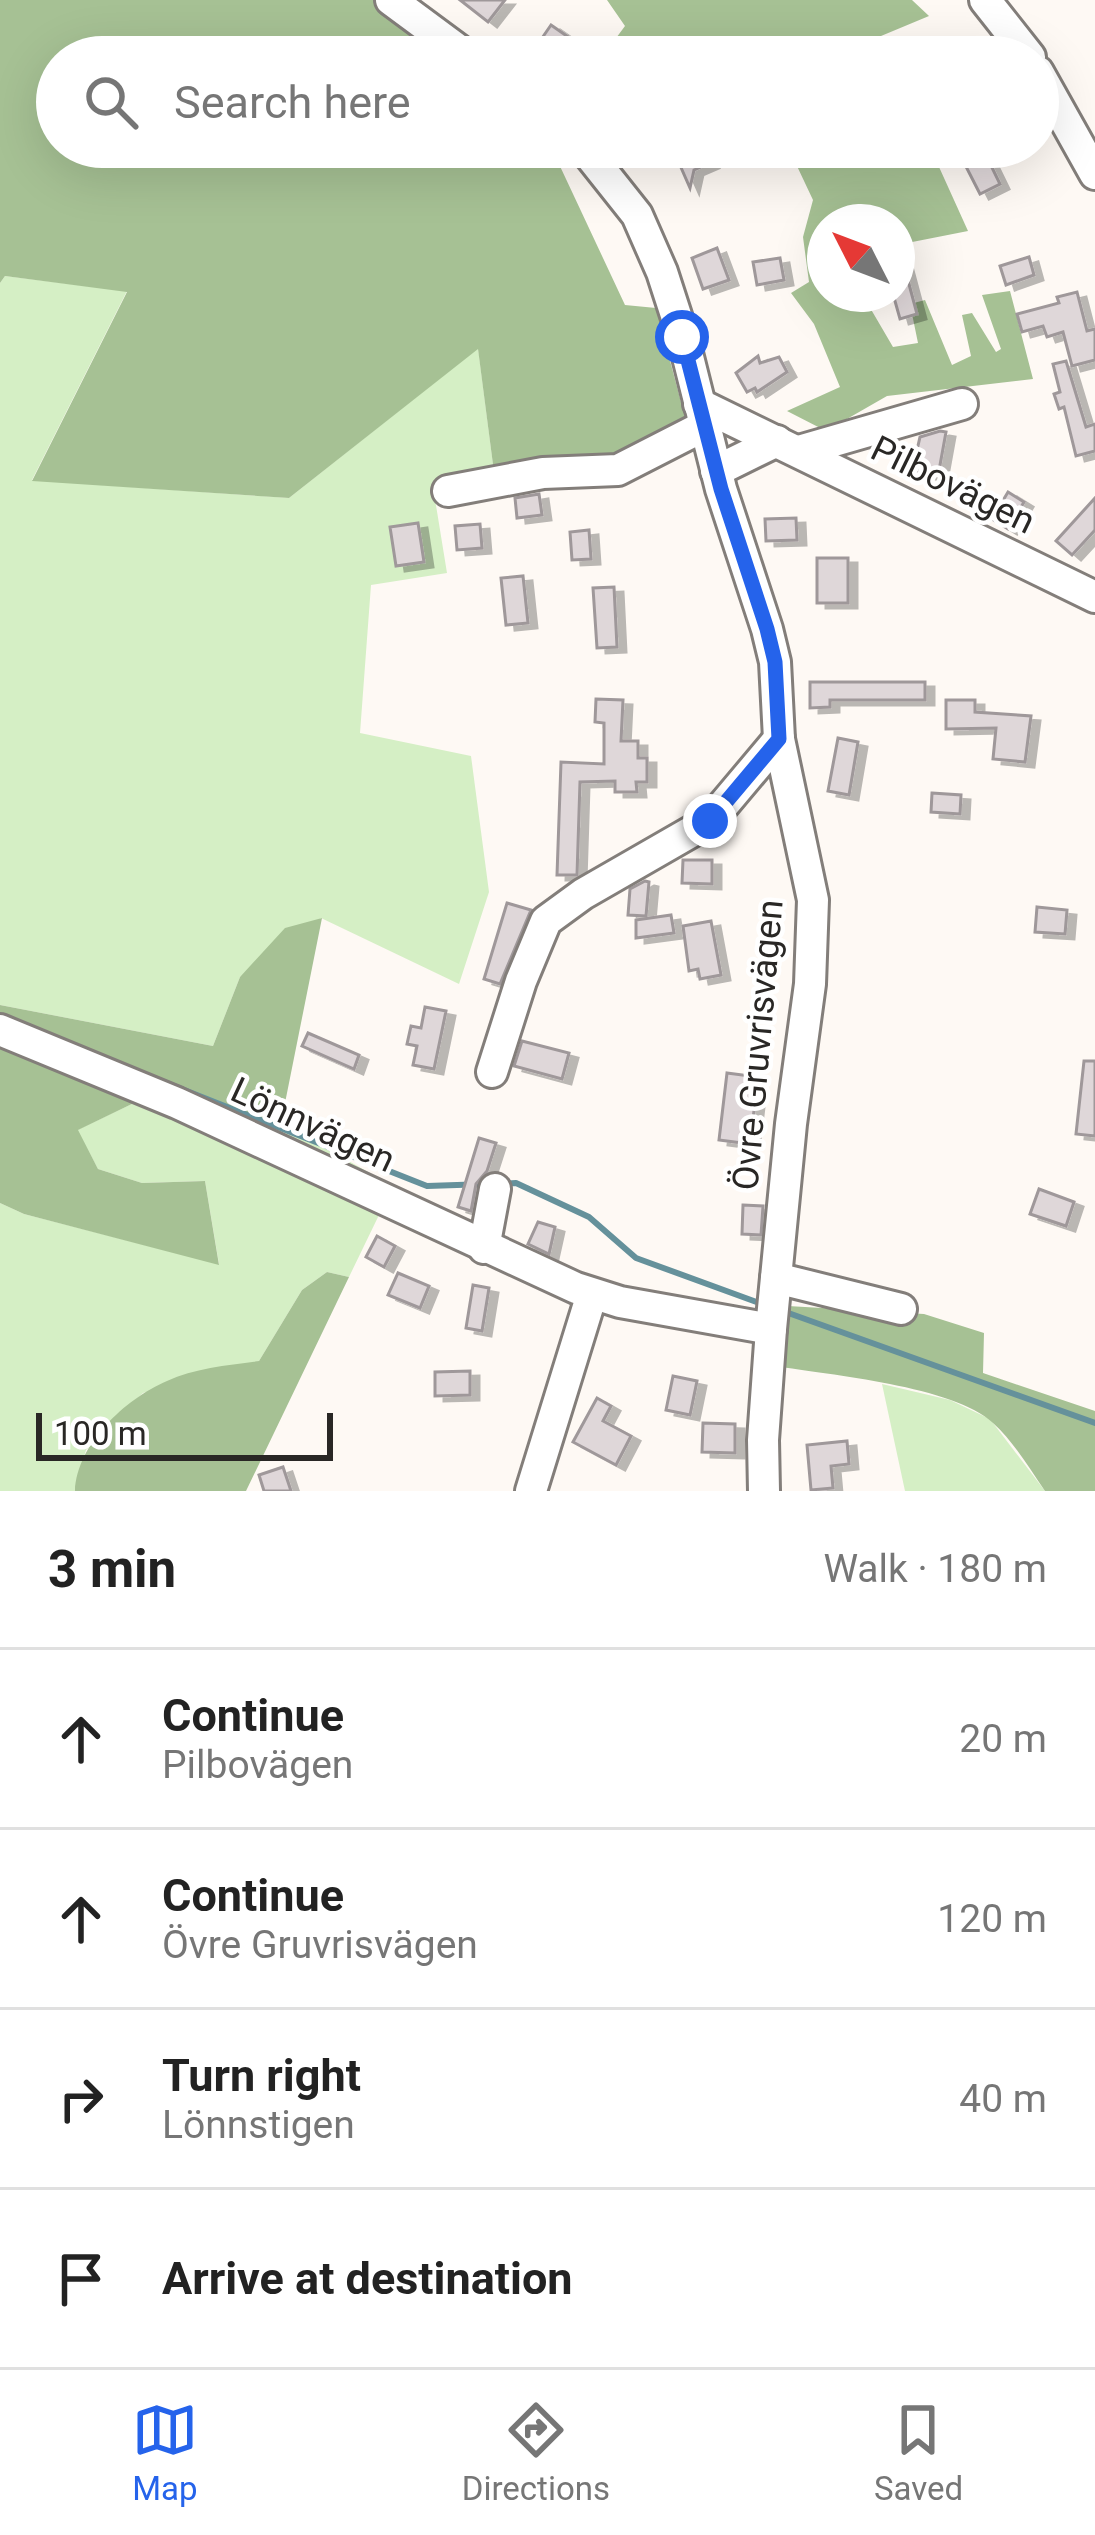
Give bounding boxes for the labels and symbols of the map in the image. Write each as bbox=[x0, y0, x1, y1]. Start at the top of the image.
north arrow bbox=[807, 204, 915, 312]
route start bbox=[655, 310, 709, 364]
street label: Pilbovägen bbox=[864, 427, 1042, 543]
route end bbox=[683, 794, 737, 848]
street label: Övre Gruvrisvägen bbox=[724, 898, 792, 1192]
street label: Lönnvägen bbox=[225, 1069, 401, 1181]
scale bar bbox=[36, 1407, 333, 1460]

